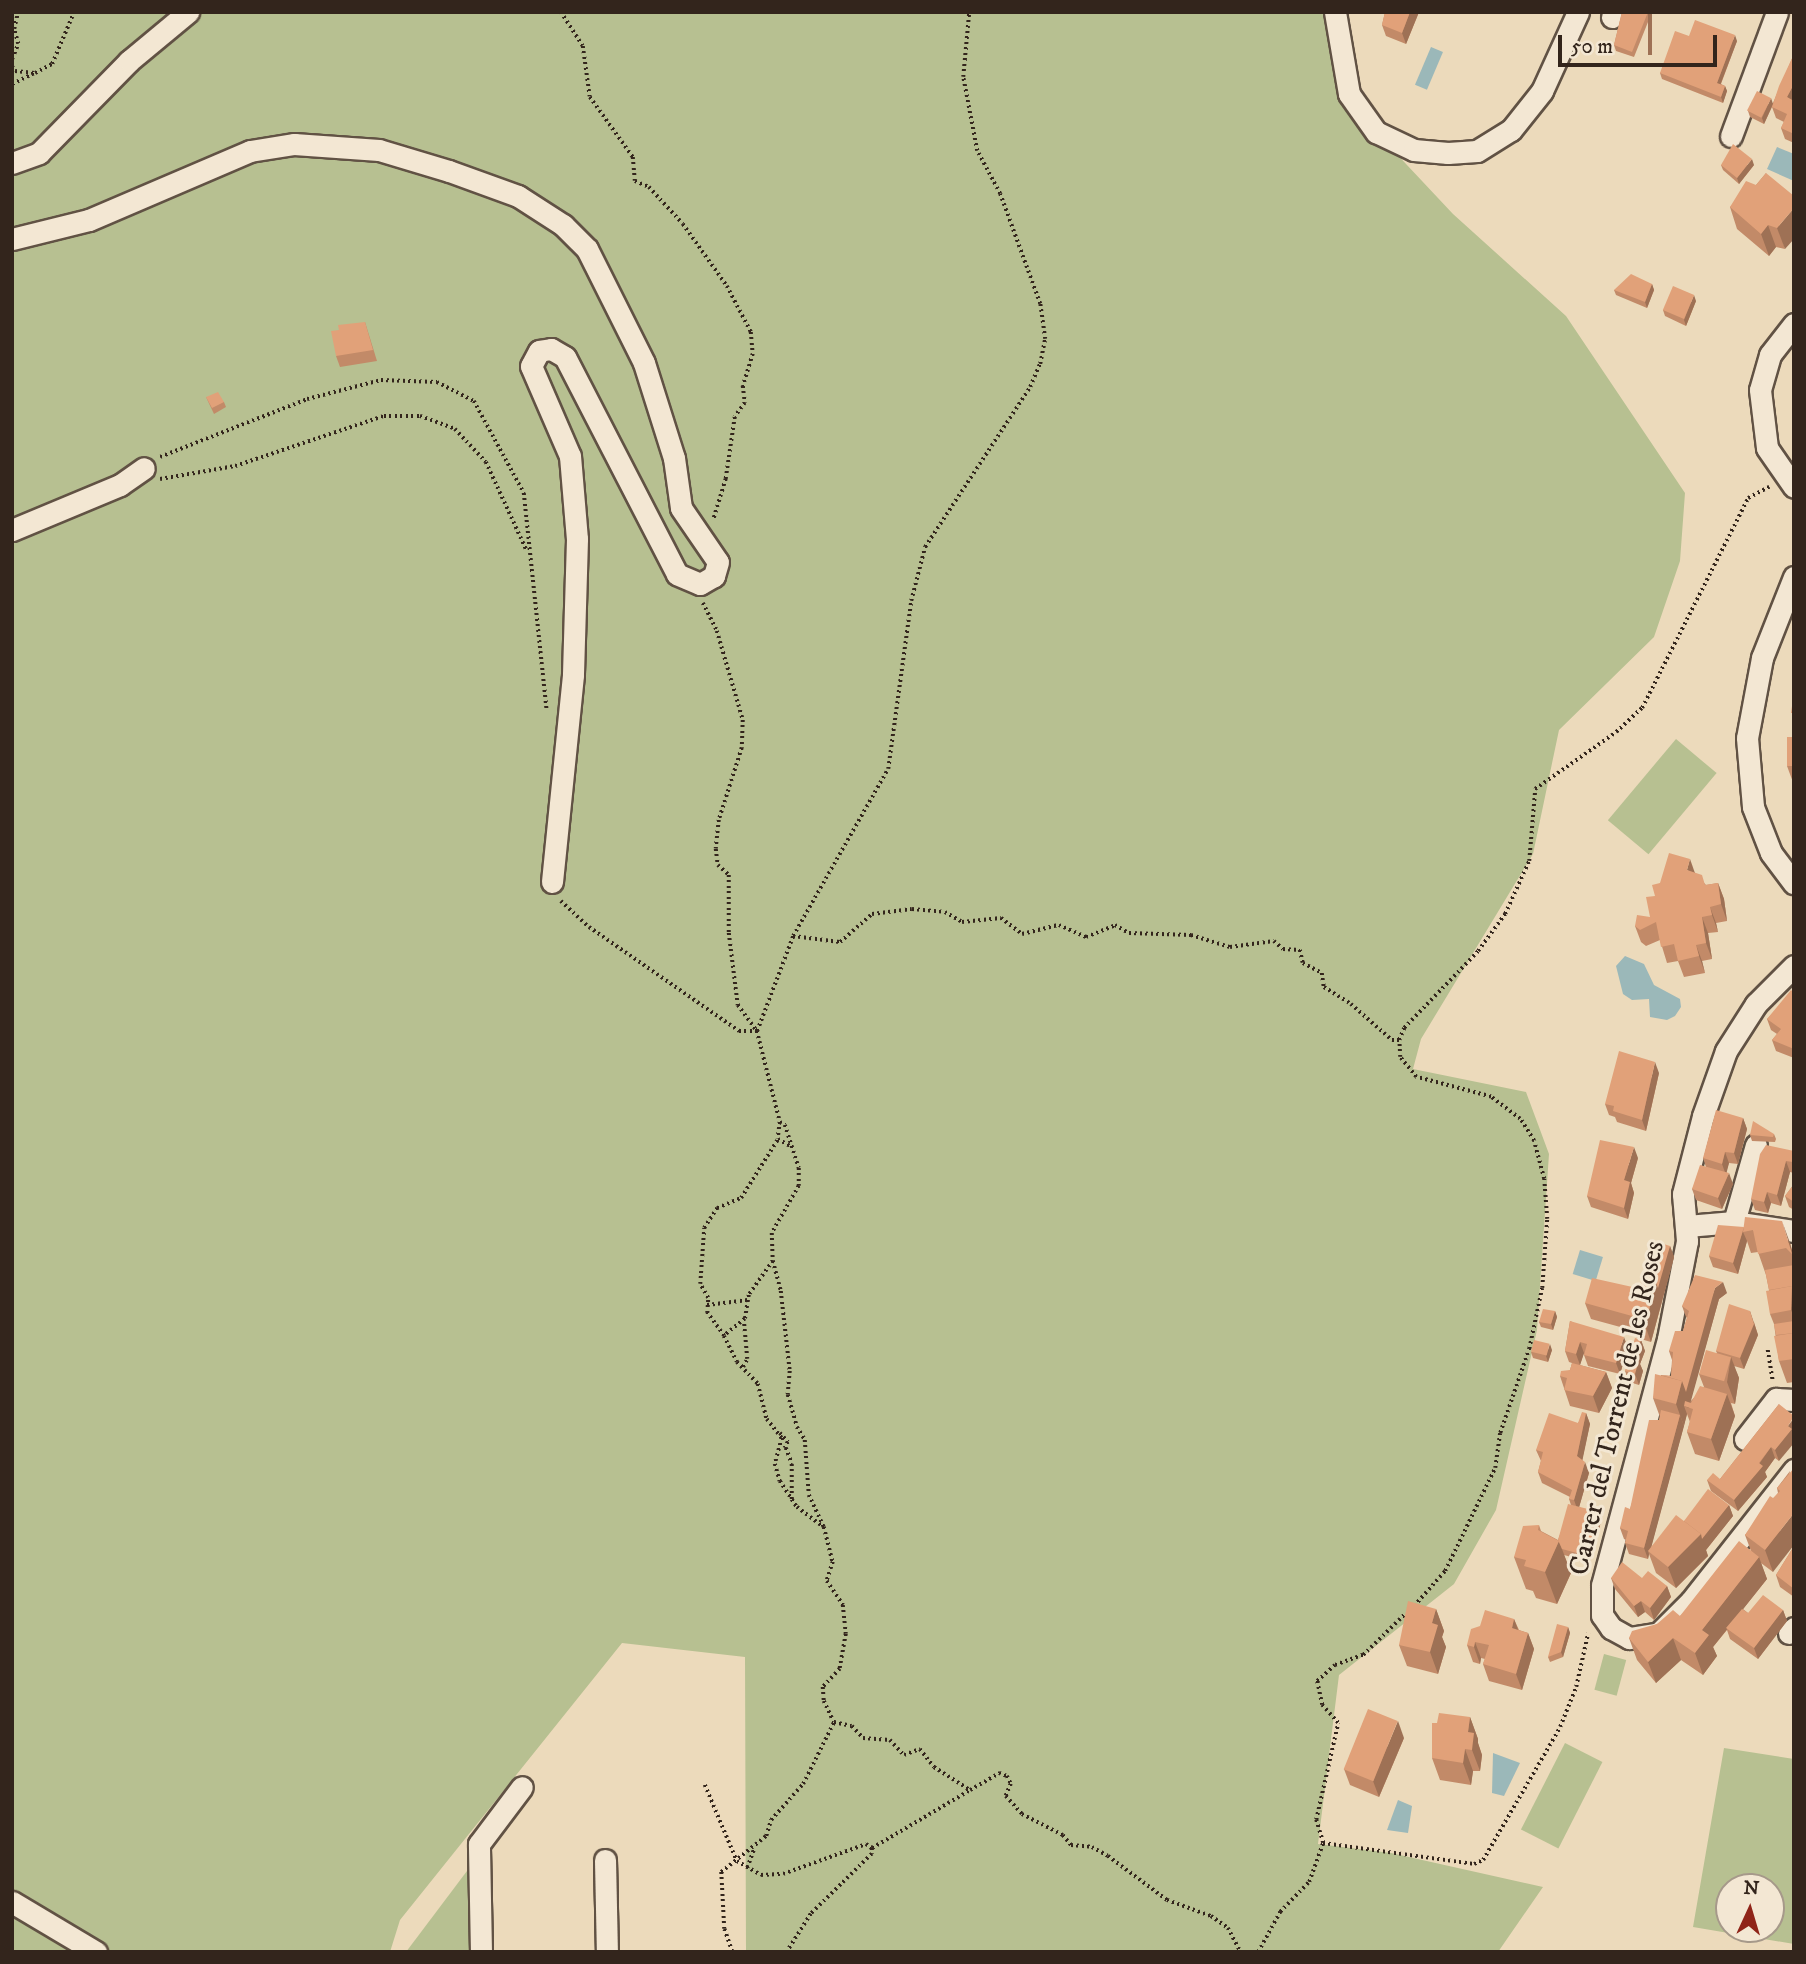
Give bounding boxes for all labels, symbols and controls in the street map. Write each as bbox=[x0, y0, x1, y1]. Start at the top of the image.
scale bar bbox=[1561, 21, 1720, 65]
text: 50 m bbox=[1571, 34, 1613, 60]
street label: Carrer del Torrent de les Roses bbox=[1562, 1238, 1672, 1578]
north arrow bbox=[1715, 1873, 1785, 1943]
text: N bbox=[1743, 1877, 1760, 1901]

